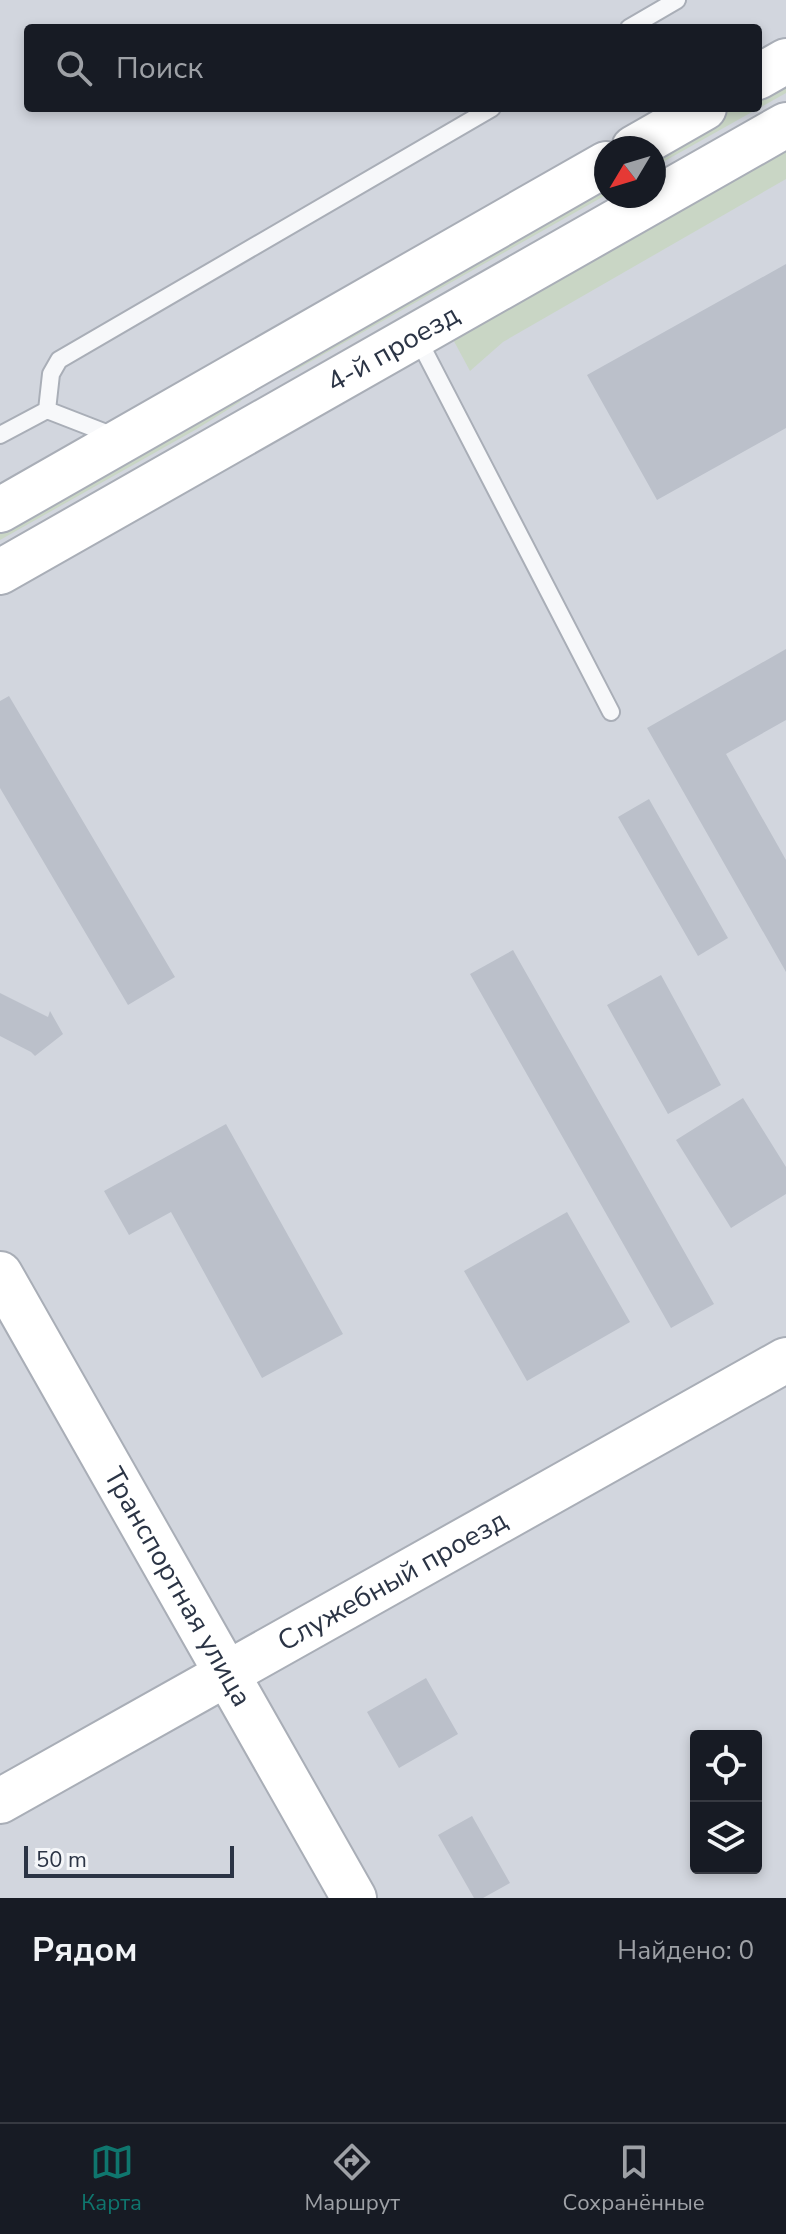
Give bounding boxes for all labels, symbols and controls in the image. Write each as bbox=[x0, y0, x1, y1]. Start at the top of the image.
search box bbox=[24, 24, 762, 112]
icon: search bbox=[52, 46, 96, 90]
text: Поиск bbox=[116, 48, 203, 89]
north arrow bbox=[594, 136, 666, 208]
street label: 4-й проезд bbox=[320, 296, 466, 401]
street label: Транспортная улица bbox=[95, 1461, 261, 1714]
street label: Служебный проезд bbox=[271, 1501, 514, 1660]
map controls bbox=[690, 1730, 762, 1874]
button: locate bbox=[690, 1730, 762, 1802]
button: layers bbox=[690, 1802, 762, 1874]
scale bar bbox=[24, 1842, 234, 1878]
text: 50 m bbox=[36, 1845, 87, 1875]
text: Рядом bbox=[32, 1927, 138, 1973]
text: Найдено: 0 bbox=[617, 1933, 754, 1968]
tab: Карта bbox=[81, 2140, 142, 2218]
tab: Маршрут bbox=[304, 2140, 400, 2218]
tab: Сохранённые bbox=[563, 2140, 705, 2218]

